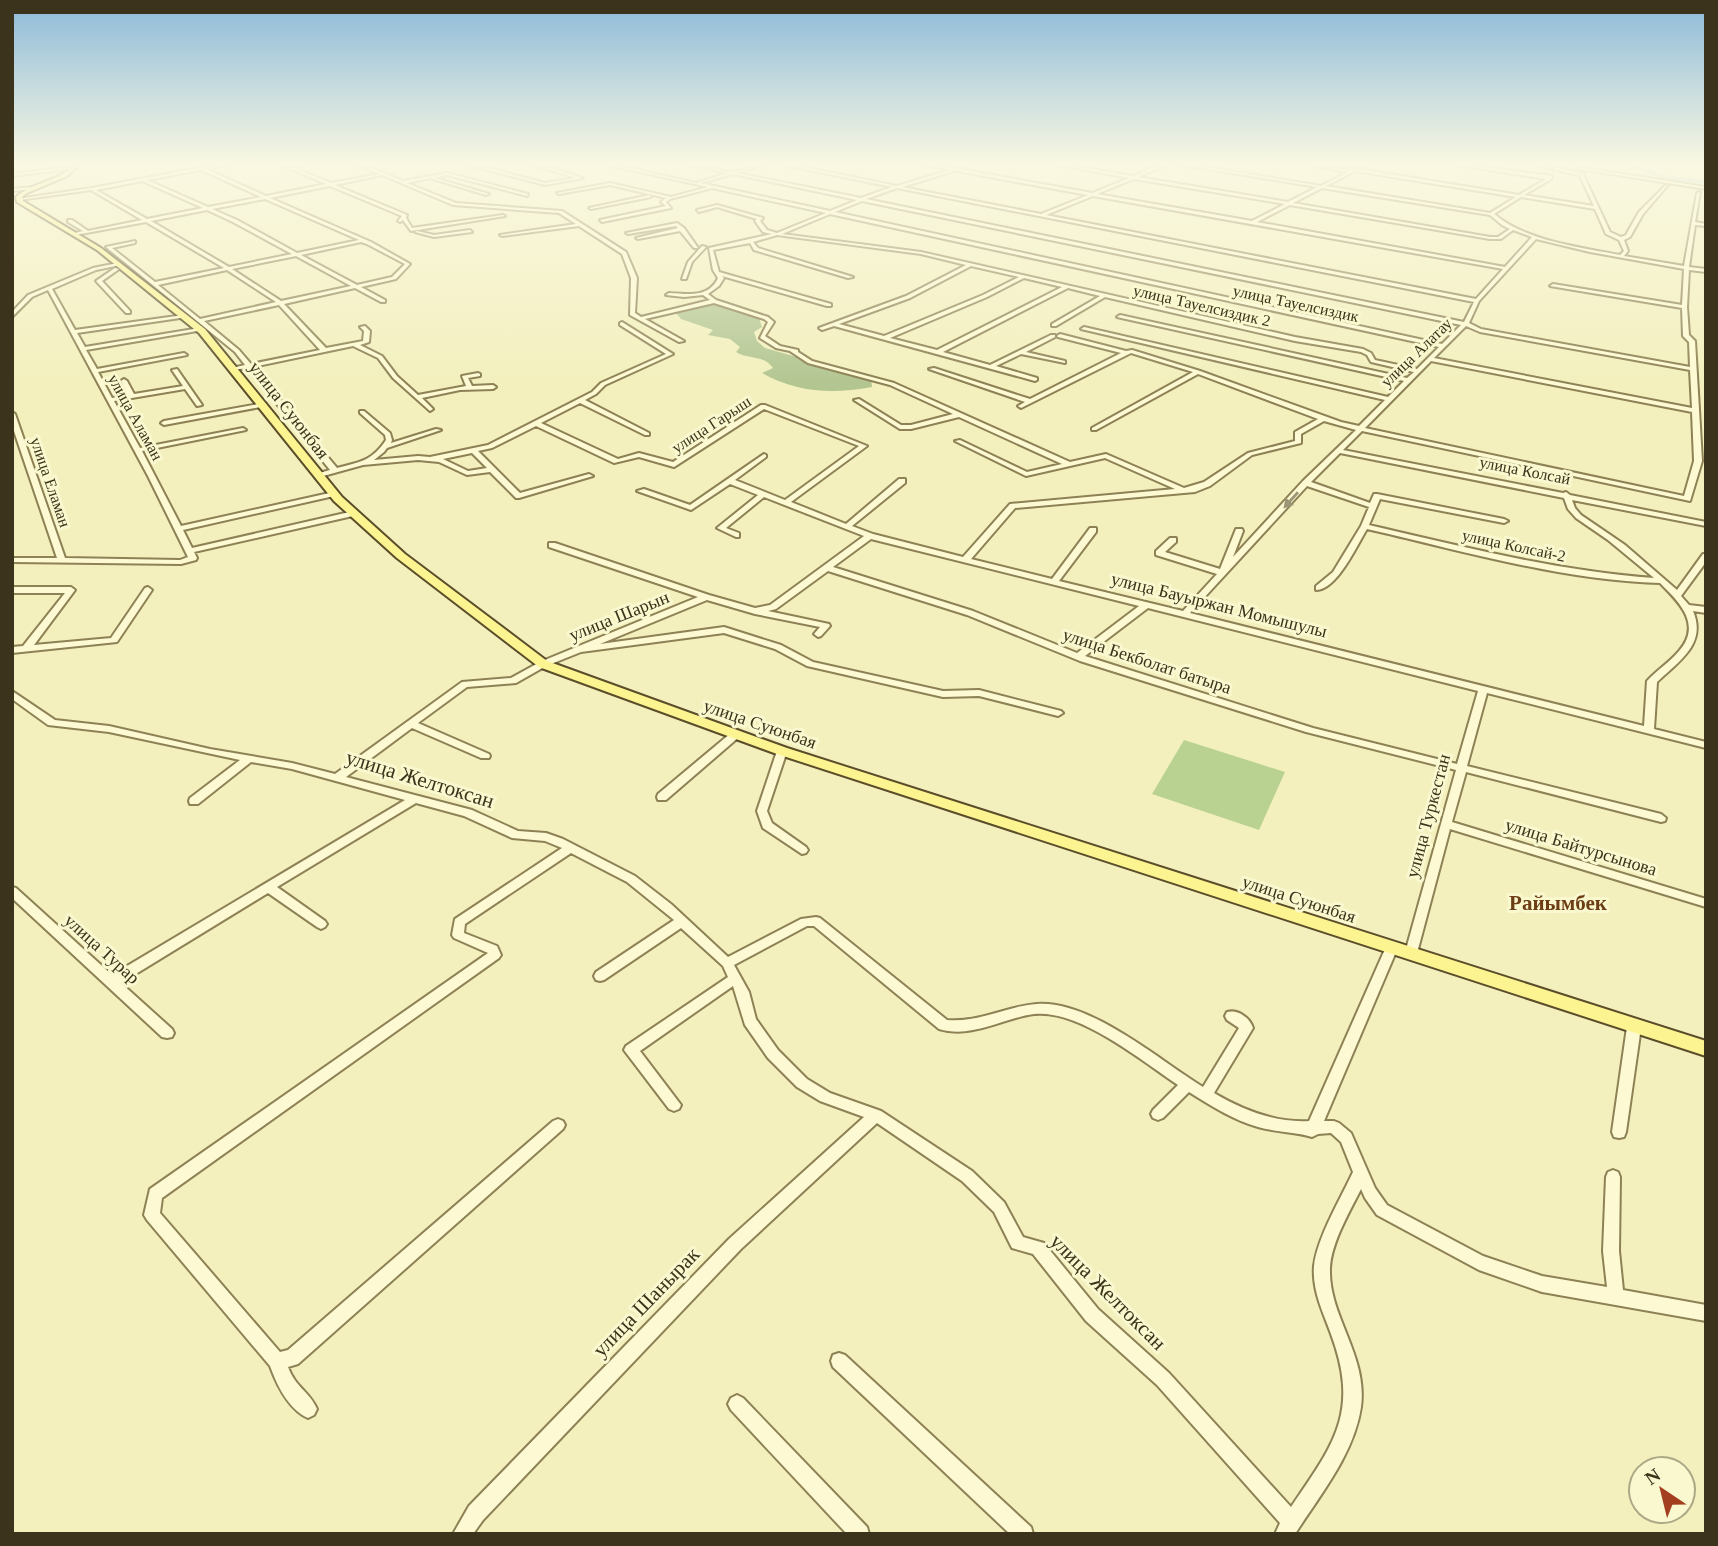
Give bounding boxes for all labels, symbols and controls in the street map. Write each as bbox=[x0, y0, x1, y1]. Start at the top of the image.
street label: улица Тауелсиздик 2 bbox=[1131, 281, 1272, 331]
street label: улица Тауелсиздик bbox=[1231, 282, 1361, 326]
street label: улица Алатау bbox=[1378, 315, 1456, 391]
street label: улица Суюнбая bbox=[245, 357, 333, 463]
street label: улица Аламан bbox=[104, 371, 166, 464]
street label: улица Гарыш bbox=[669, 392, 755, 457]
street label: улица Еламан bbox=[26, 435, 74, 530]
street label: улица Колсай bbox=[1478, 453, 1572, 489]
one-way arrow bbox=[1283, 491, 1299, 508]
street label: улица Колсай-2 bbox=[1460, 526, 1567, 566]
street label: улица Бауыржан Момышулы bbox=[1109, 568, 1329, 642]
street label: улица Шарын bbox=[566, 587, 672, 645]
street label: улица Бекболат батыра bbox=[1060, 624, 1234, 698]
street label: улица Суюнбая bbox=[701, 695, 819, 753]
street label: улица Желтоксан bbox=[343, 745, 497, 813]
street label: улица Туркестан bbox=[1402, 751, 1454, 880]
street label: улица Байтурсынова bbox=[1503, 814, 1659, 880]
street label: улица Суюнбая bbox=[1240, 871, 1358, 927]
district label: Райымбек bbox=[1509, 891, 1608, 915]
street label: улица Турар bbox=[60, 910, 144, 988]
street label: улица Желтоксан bbox=[1045, 1229, 1171, 1355]
street label: улица Шанырак bbox=[588, 1242, 705, 1362]
north arrow bbox=[1627, 1455, 1697, 1525]
text: N bbox=[1641, 1464, 1664, 1489]

